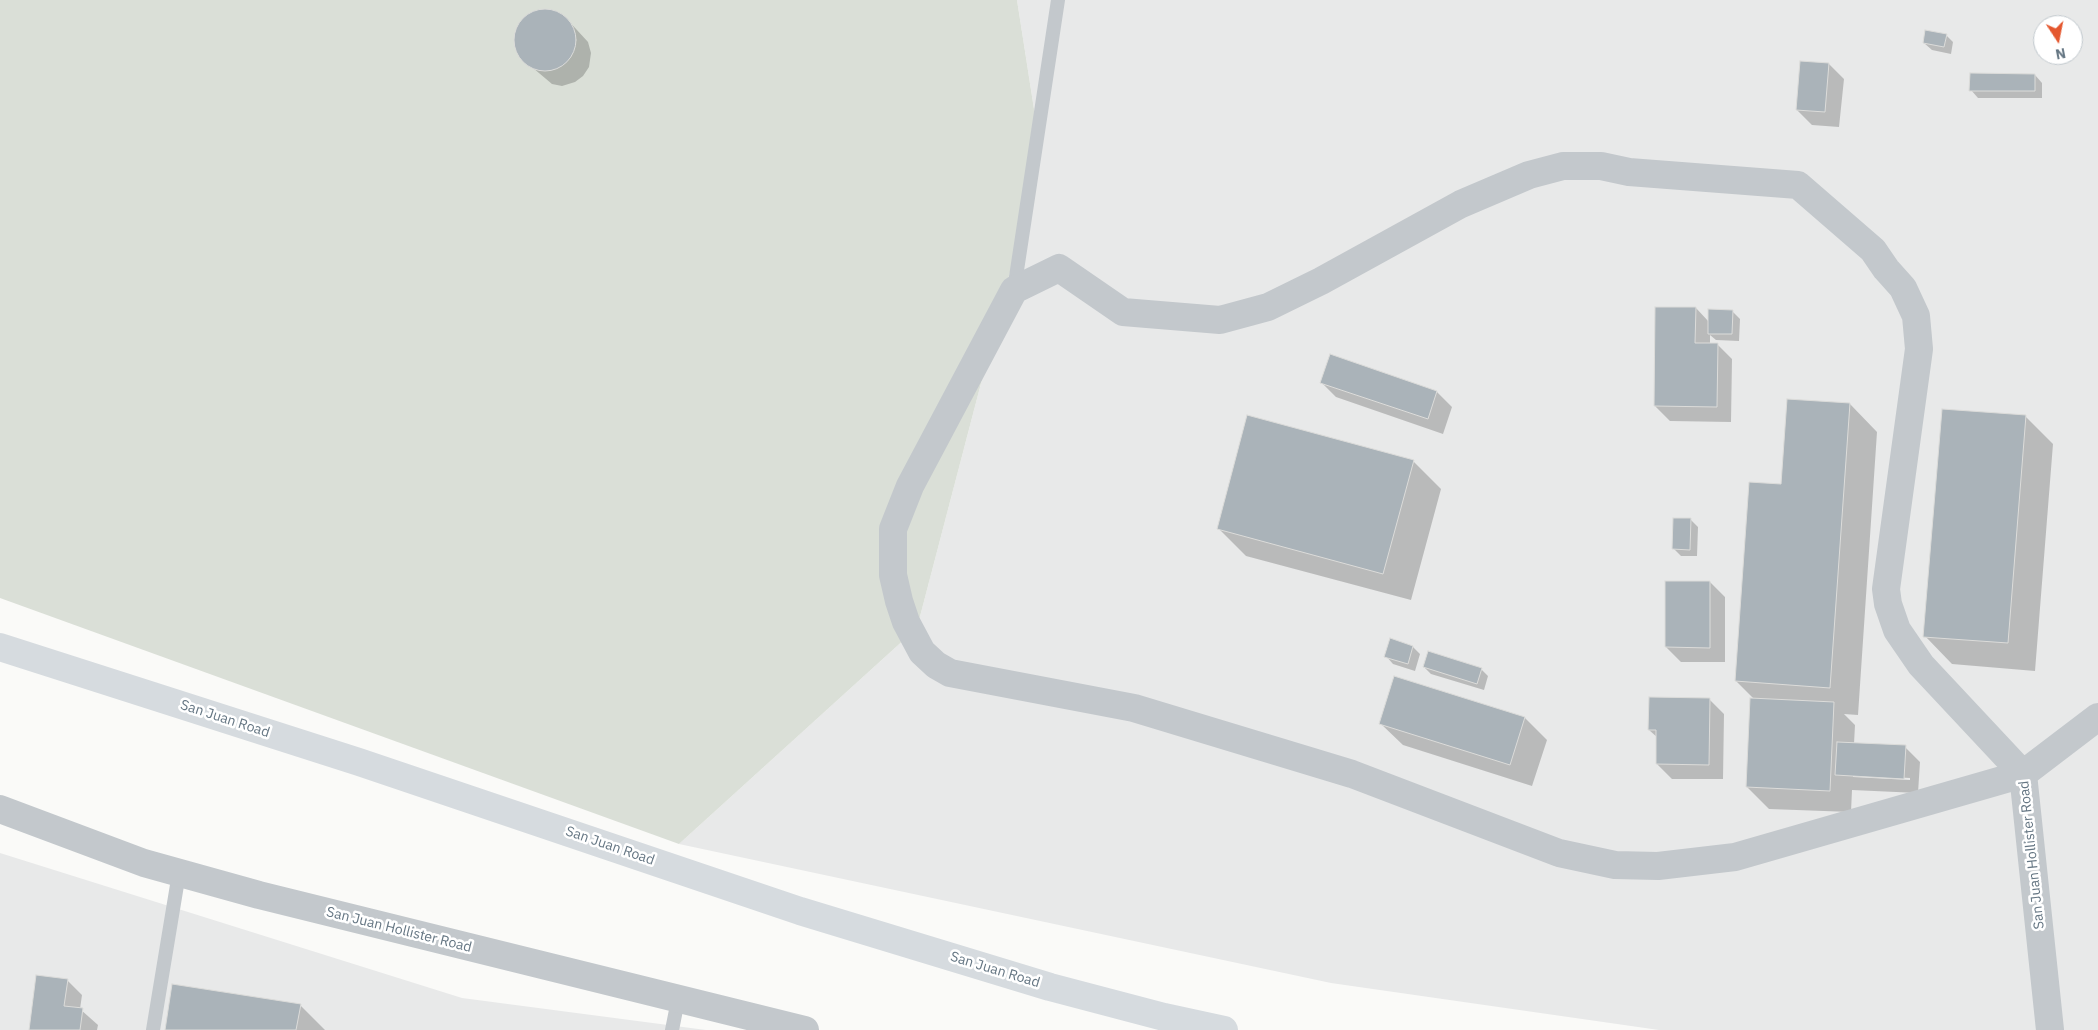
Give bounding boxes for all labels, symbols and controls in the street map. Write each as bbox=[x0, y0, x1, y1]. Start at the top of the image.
north arrow bbox=[2033, 15, 2083, 65]
text: N bbox=[2054, 44, 2067, 64]
street label: San Juan Road bbox=[178, 697, 272, 741]
street label: San Juan Hollister Road bbox=[2016, 780, 2048, 930]
street label: San Juan Road bbox=[563, 823, 657, 869]
street label: San Juan Hollister Road bbox=[325, 904, 473, 956]
street label: San Juan Road bbox=[948, 948, 1042, 992]

